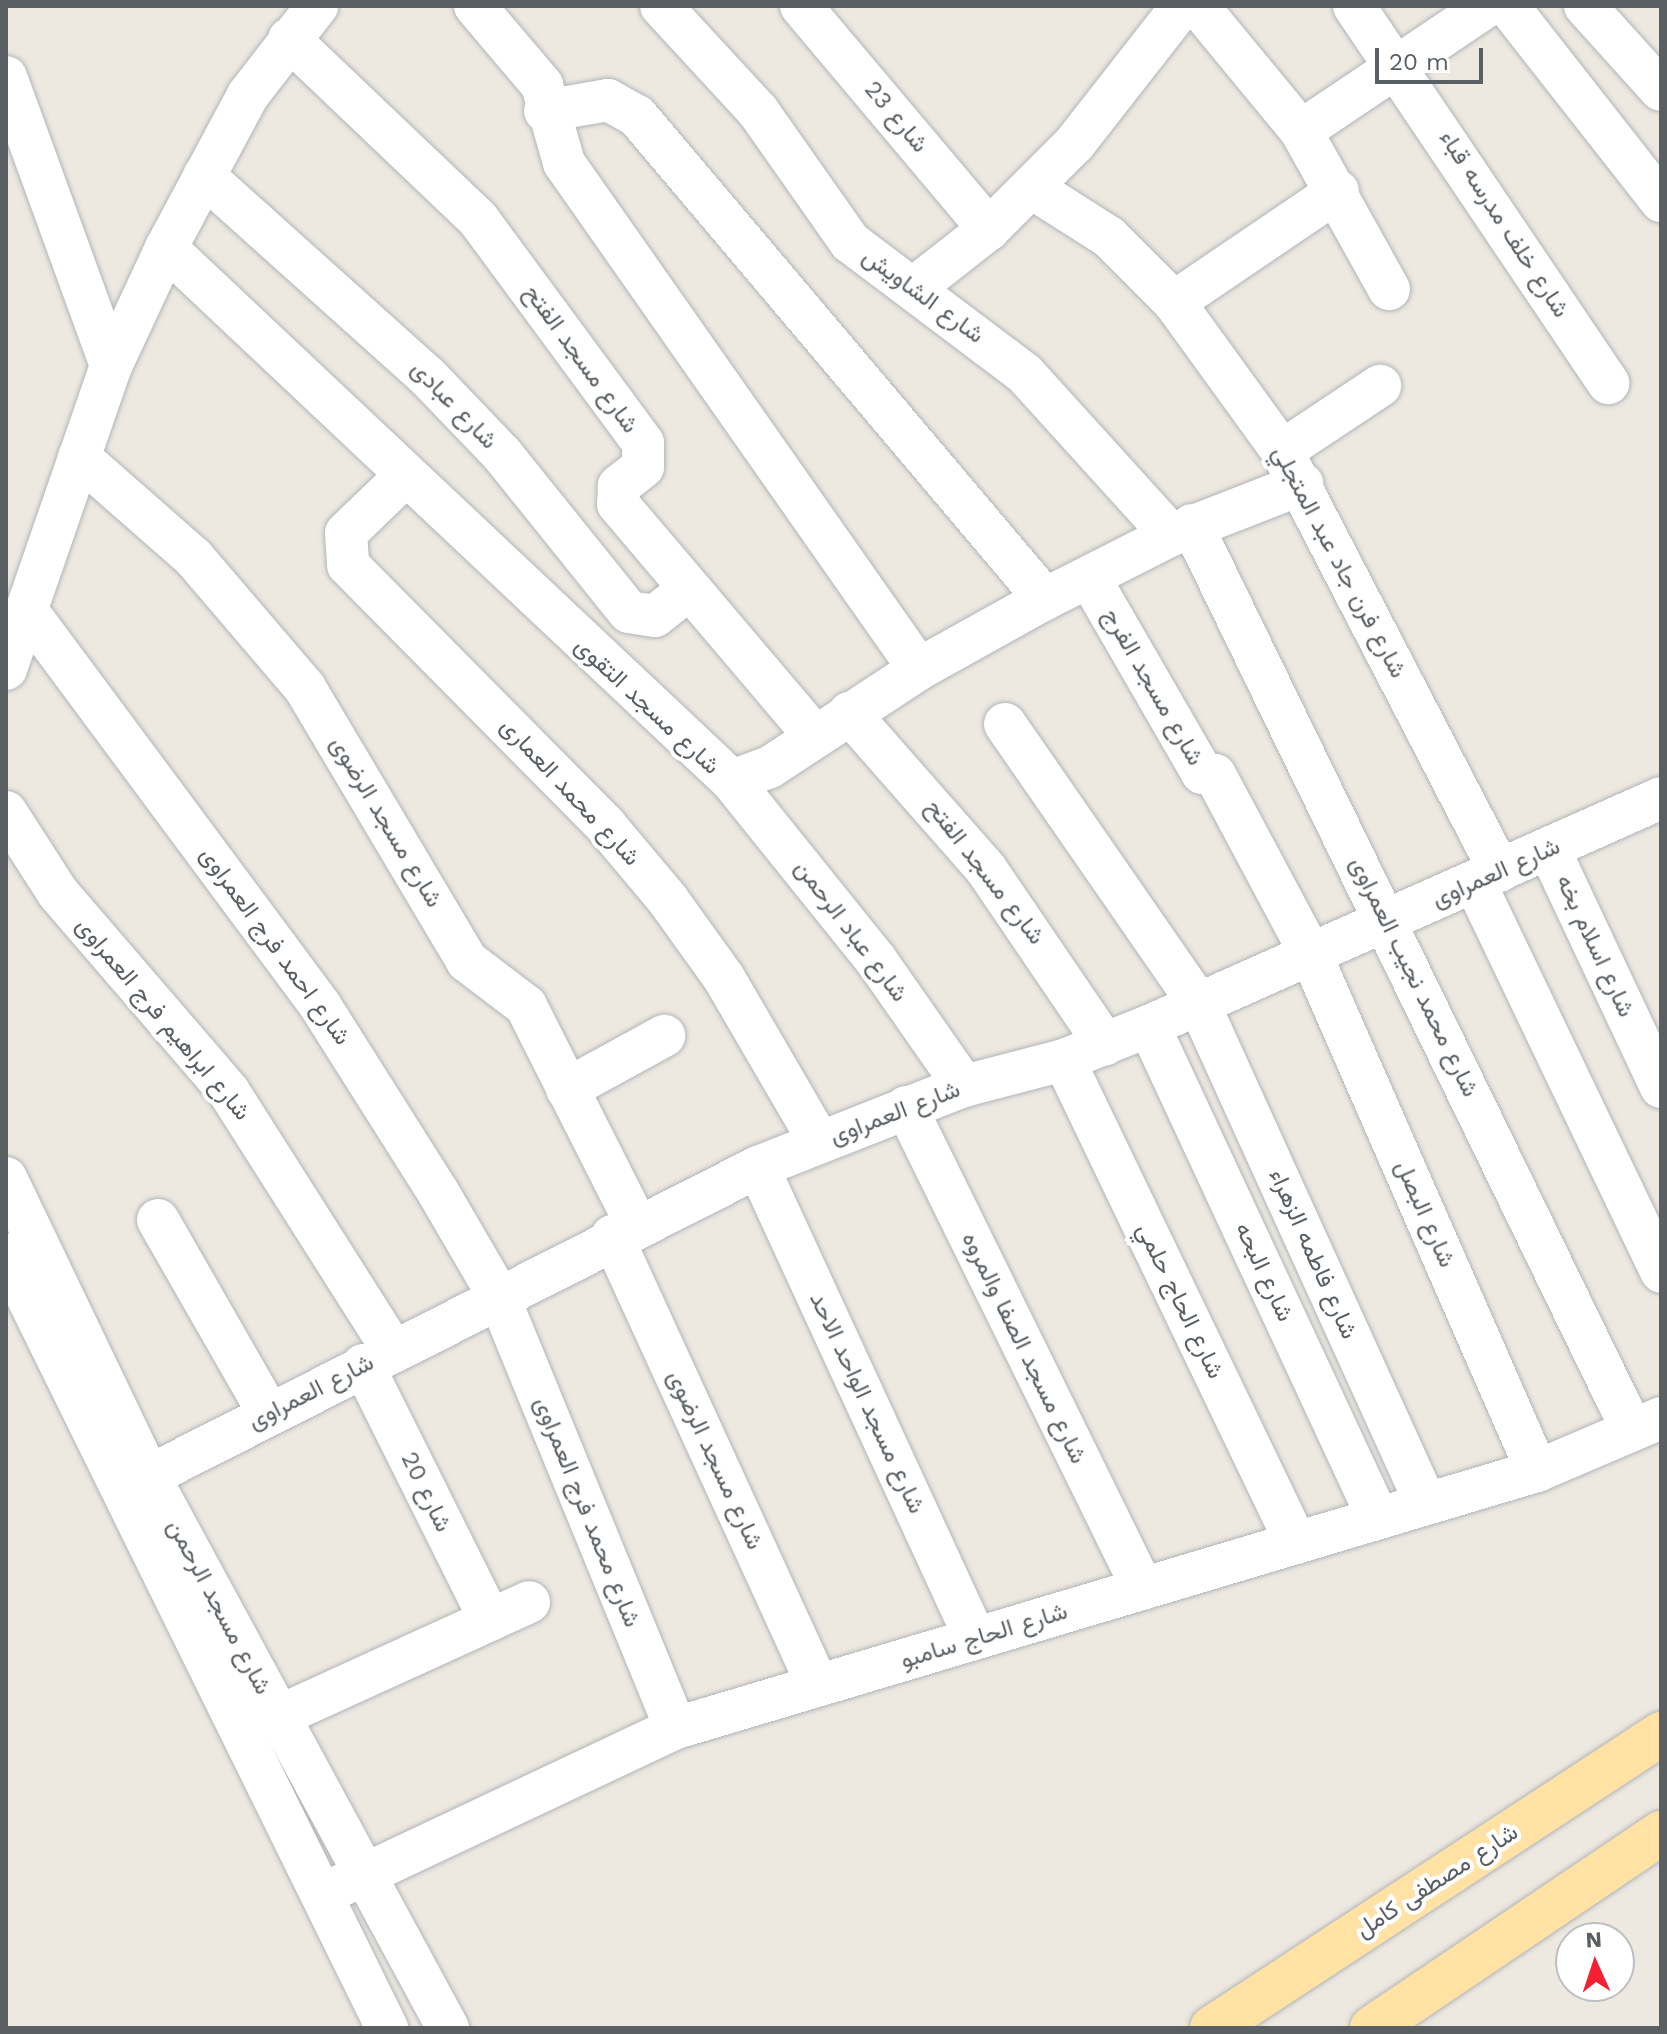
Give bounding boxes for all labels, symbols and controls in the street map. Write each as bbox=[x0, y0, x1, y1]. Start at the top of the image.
scale bar bbox=[1379, 32, 1487, 82]
text: 20 m bbox=[1389, 48, 1449, 76]
street label: شارع 23 bbox=[858, 75, 934, 159]
street label: شارع خلف مدرسه قباء bbox=[1433, 125, 1575, 323]
street label: شارع الشاويش bbox=[857, 242, 989, 350]
street label: شارع مسجد الفتح bbox=[518, 279, 644, 439]
street label: شارع عبادى bbox=[405, 355, 503, 455]
street label: شارع فرن جاد عبد المتجلي bbox=[1266, 441, 1412, 683]
street label: شارع مسجد الفرج bbox=[1096, 603, 1210, 771]
street label: شارع مسجد التقوى bbox=[568, 631, 726, 781]
street label: شارع محمد العمارى bbox=[494, 712, 646, 872]
street label: شارع مسجد الرضوى bbox=[324, 731, 448, 913]
street label: شارع مسجد الفتح bbox=[919, 794, 1051, 950]
street label: شارع العمراوى bbox=[1427, 832, 1565, 914]
street label: شارع احمد فرج العمراوى bbox=[193, 841, 357, 1051]
street label: شارع محمد نجيب العمراوى bbox=[1343, 852, 1485, 1102]
street label: شارع عباد الرحمن bbox=[788, 854, 914, 1008]
street label: شارع اسلام بخه bbox=[1549, 870, 1641, 1022]
street label: شارع ابراهيم فرج العمراوى bbox=[70, 912, 256, 1126]
street label: شارع العمراوى bbox=[826, 1075, 964, 1151]
street label: شارع البصل bbox=[1389, 1156, 1461, 1272]
street label: شارع فاطمه الزهراء bbox=[1263, 1164, 1363, 1344]
street label: شارع البحه bbox=[1229, 1218, 1299, 1326]
street label: شارع الحاج حلمي bbox=[1130, 1219, 1230, 1383]
street label: شارع مسجد الصفا والمروه bbox=[955, 1228, 1093, 1468]
street label: شارع مسجد الواحد الاحد bbox=[803, 1288, 931, 1518]
street label: شارع العمراوى bbox=[243, 1348, 379, 1436]
street label: شارع مسجد الرضوى bbox=[661, 1366, 769, 1554]
street label: شارع محمد فرج العمراوى bbox=[528, 1393, 646, 1631]
street label: شارع 20 bbox=[394, 1447, 458, 1537]
street label: شارع مسجد الرحمن bbox=[161, 1515, 277, 1699]
street label: شارع الحاج سامبو bbox=[897, 1597, 1071, 1675]
street label: شارع مصطفى كامل bbox=[1350, 1818, 1524, 1944]
north arrow bbox=[1555, 1922, 1635, 2002]
text: N bbox=[1585, 1927, 1603, 1952]

